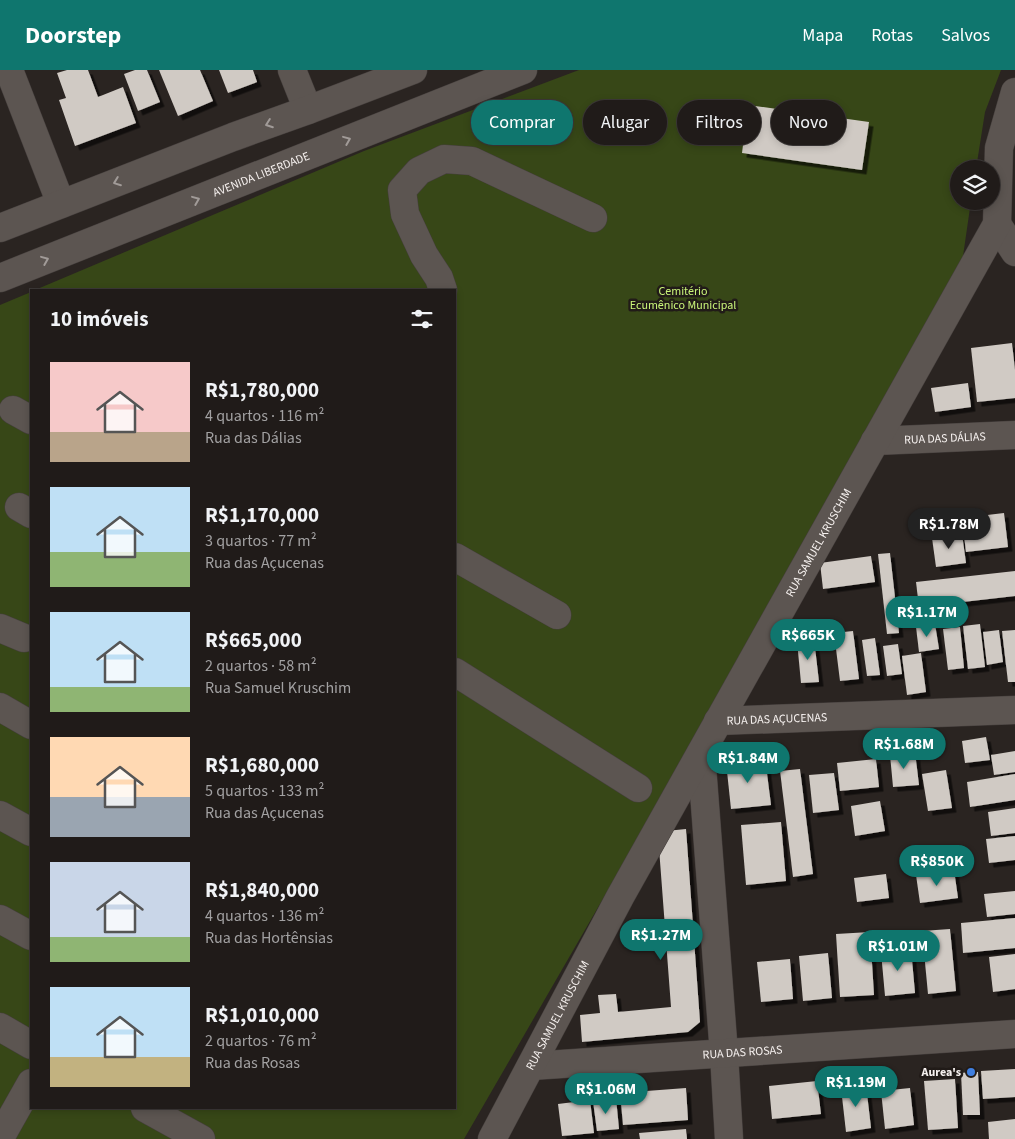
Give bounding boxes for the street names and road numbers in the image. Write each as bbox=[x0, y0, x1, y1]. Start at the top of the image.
street label: AVENIDA LIBERDADE bbox=[210, 148, 312, 202]
street label: RUA DAS DÁLIAS bbox=[904, 428, 986, 449]
street label: RUA SAMUEL KRUSCHIM bbox=[782, 486, 856, 600]
street label: RUA DAS AÇUCENAS bbox=[726, 709, 828, 730]
street label: RUA SAMUEL KRUSCHIM bbox=[522, 958, 594, 1073]
street label: RUA DAS ROSAS bbox=[702, 1041, 783, 1064]

